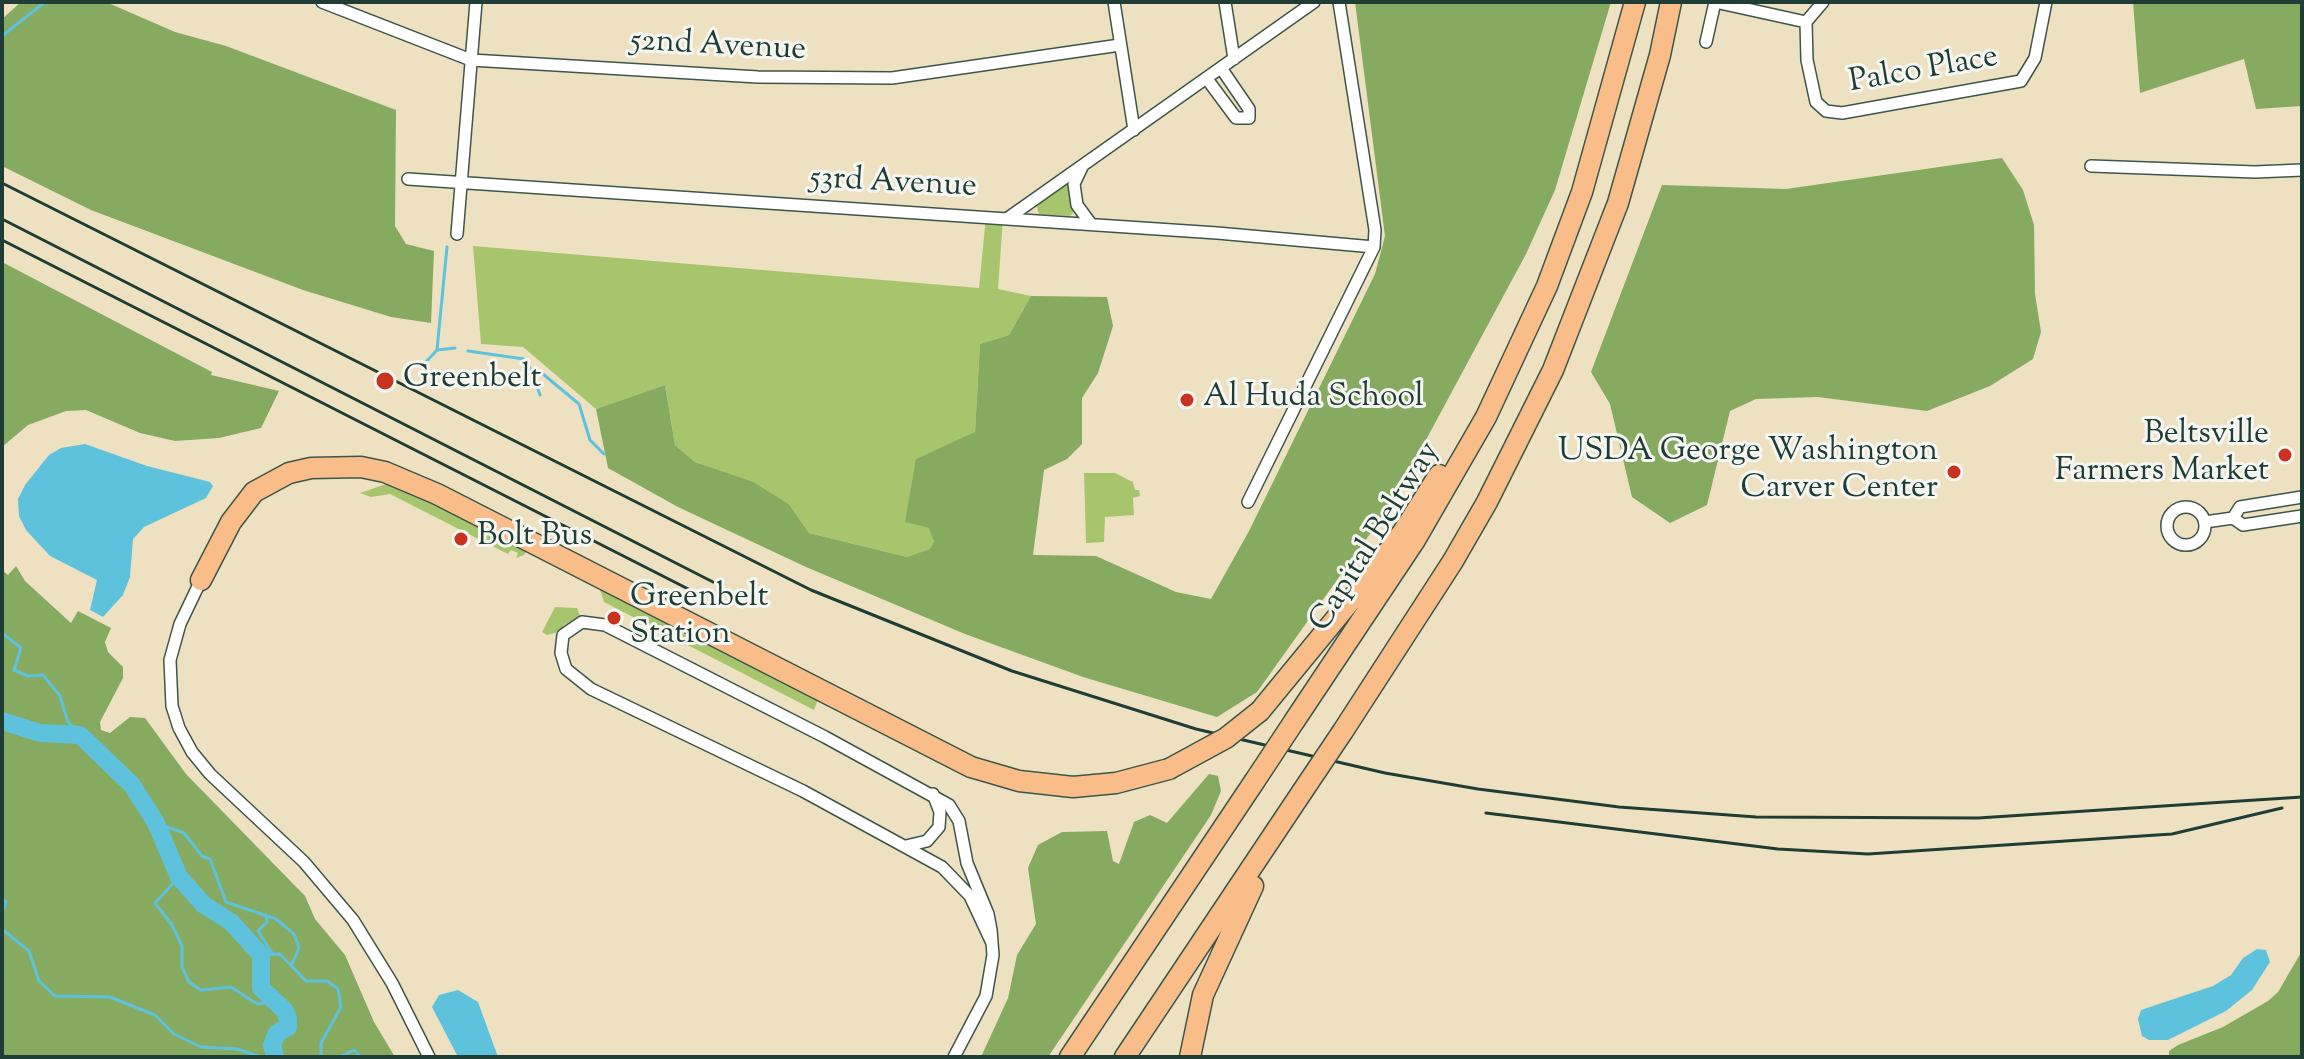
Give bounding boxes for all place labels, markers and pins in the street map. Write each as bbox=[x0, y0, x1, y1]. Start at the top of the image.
place label: Greenbelt bbox=[403, 362, 541, 400]
marker: Greenbelt bbox=[374, 370, 396, 392]
place label: Al Huda School bbox=[1203, 381, 1424, 419]
marker: Al Huda School bbox=[1178, 391, 1196, 409]
place label: Beltsville Farmers Market bbox=[2055, 418, 2269, 493]
place label: USDA George Washington Carver Center bbox=[1558, 435, 1938, 510]
marker: Beltsville Farmers Market bbox=[2276, 446, 2294, 464]
marker: USDA George Washington Carver Center bbox=[1945, 463, 1963, 481]
place label: Bolt Bus bbox=[477, 520, 592, 558]
marker: Bolt Bus bbox=[452, 530, 470, 548]
place label: Greenbelt Station bbox=[630, 581, 768, 656]
marker: Greenbelt Station bbox=[605, 609, 623, 627]

